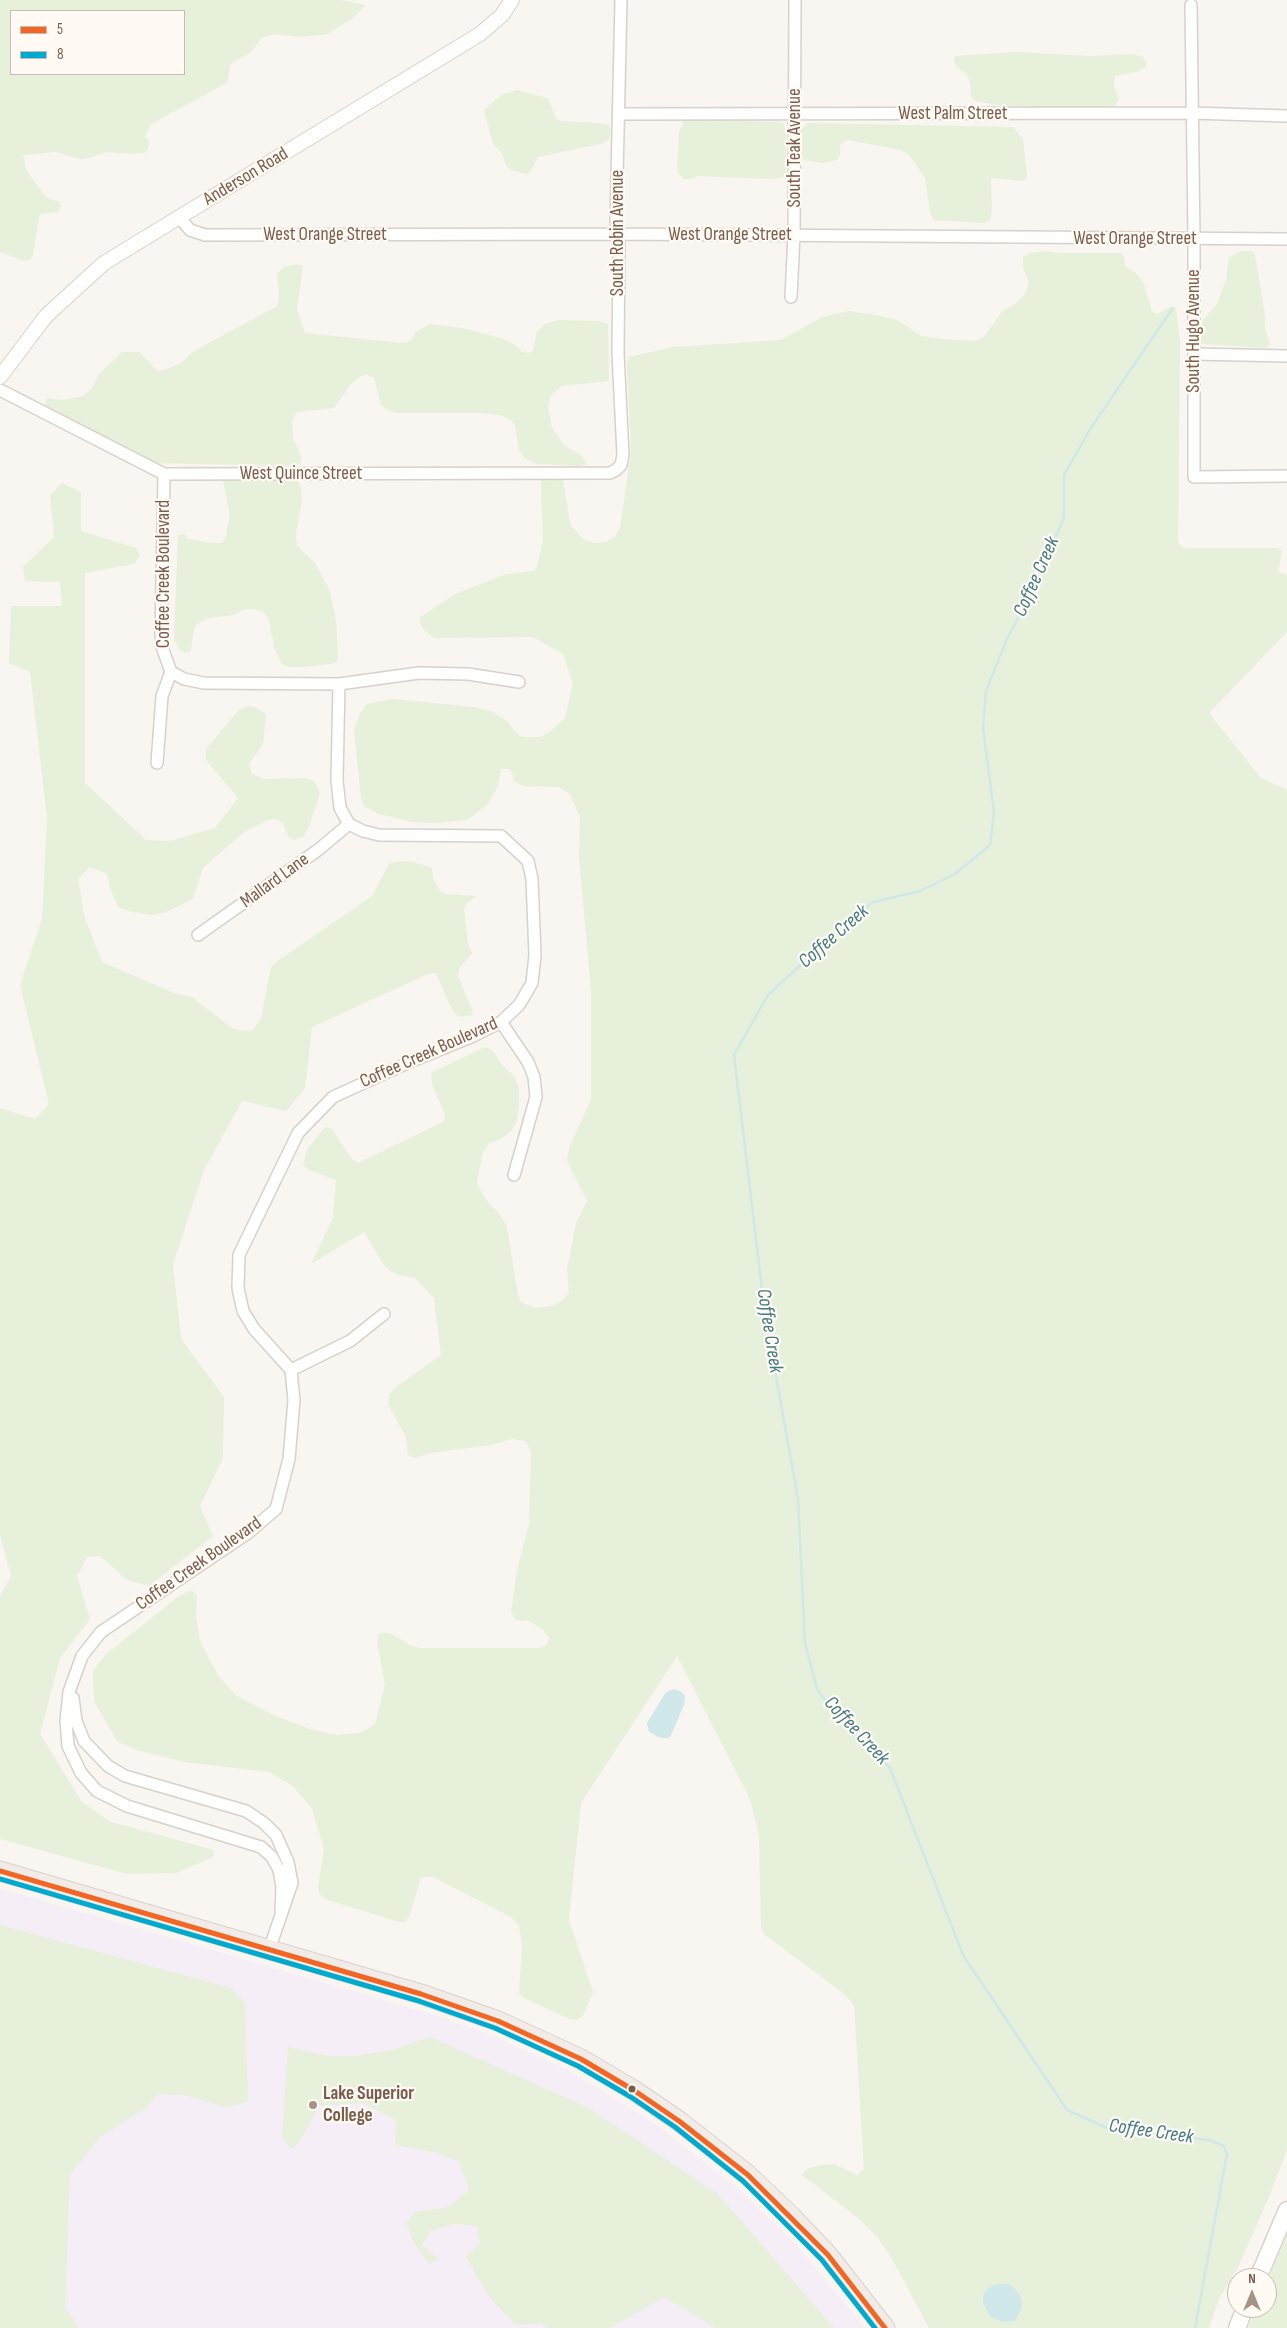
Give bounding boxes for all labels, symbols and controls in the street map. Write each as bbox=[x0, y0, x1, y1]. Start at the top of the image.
legend bbox=[10, 10, 185, 75]
text: 5 bbox=[57, 20, 63, 39]
text: 8 bbox=[57, 45, 64, 64]
street label: South Teak Avenue bbox=[784, 88, 806, 208]
street label: West Palm Street bbox=[898, 103, 1008, 125]
street label: Anderson Road bbox=[199, 143, 293, 211]
street label: South Robin Avenue bbox=[607, 170, 629, 296]
street label: West Orange Street bbox=[263, 224, 387, 246]
street label: West Orange Street bbox=[668, 224, 792, 246]
street label: West Orange Street bbox=[1073, 228, 1197, 250]
street label: South Hugo Avenue bbox=[1183, 269, 1205, 393]
street label: West Quince Street bbox=[240, 463, 362, 485]
street label: Coffee Creek Boulevard bbox=[153, 500, 175, 648]
water label: Coffee Creek bbox=[1009, 533, 1065, 621]
street label: Mallard Lane bbox=[236, 849, 314, 913]
water label: Coffee Creek bbox=[794, 900, 874, 974]
street label: Coffee Creek Boulevard bbox=[357, 1012, 501, 1094]
water label: Coffee Creek bbox=[751, 1287, 787, 1375]
street label: Coffee Creek Boulevard bbox=[132, 1512, 266, 1616]
water label: Coffee Creek bbox=[818, 1692, 894, 1770]
place label: Lake Superior College bbox=[323, 2083, 414, 2127]
unlabelled marker bbox=[627, 2084, 637, 2094]
marker: Lake Superior College bbox=[307, 2099, 319, 2111]
water label: Coffee Creek bbox=[1107, 2114, 1195, 2150]
north arrow bbox=[1227, 2268, 1277, 2318]
text: N bbox=[1248, 2270, 1256, 2287]

